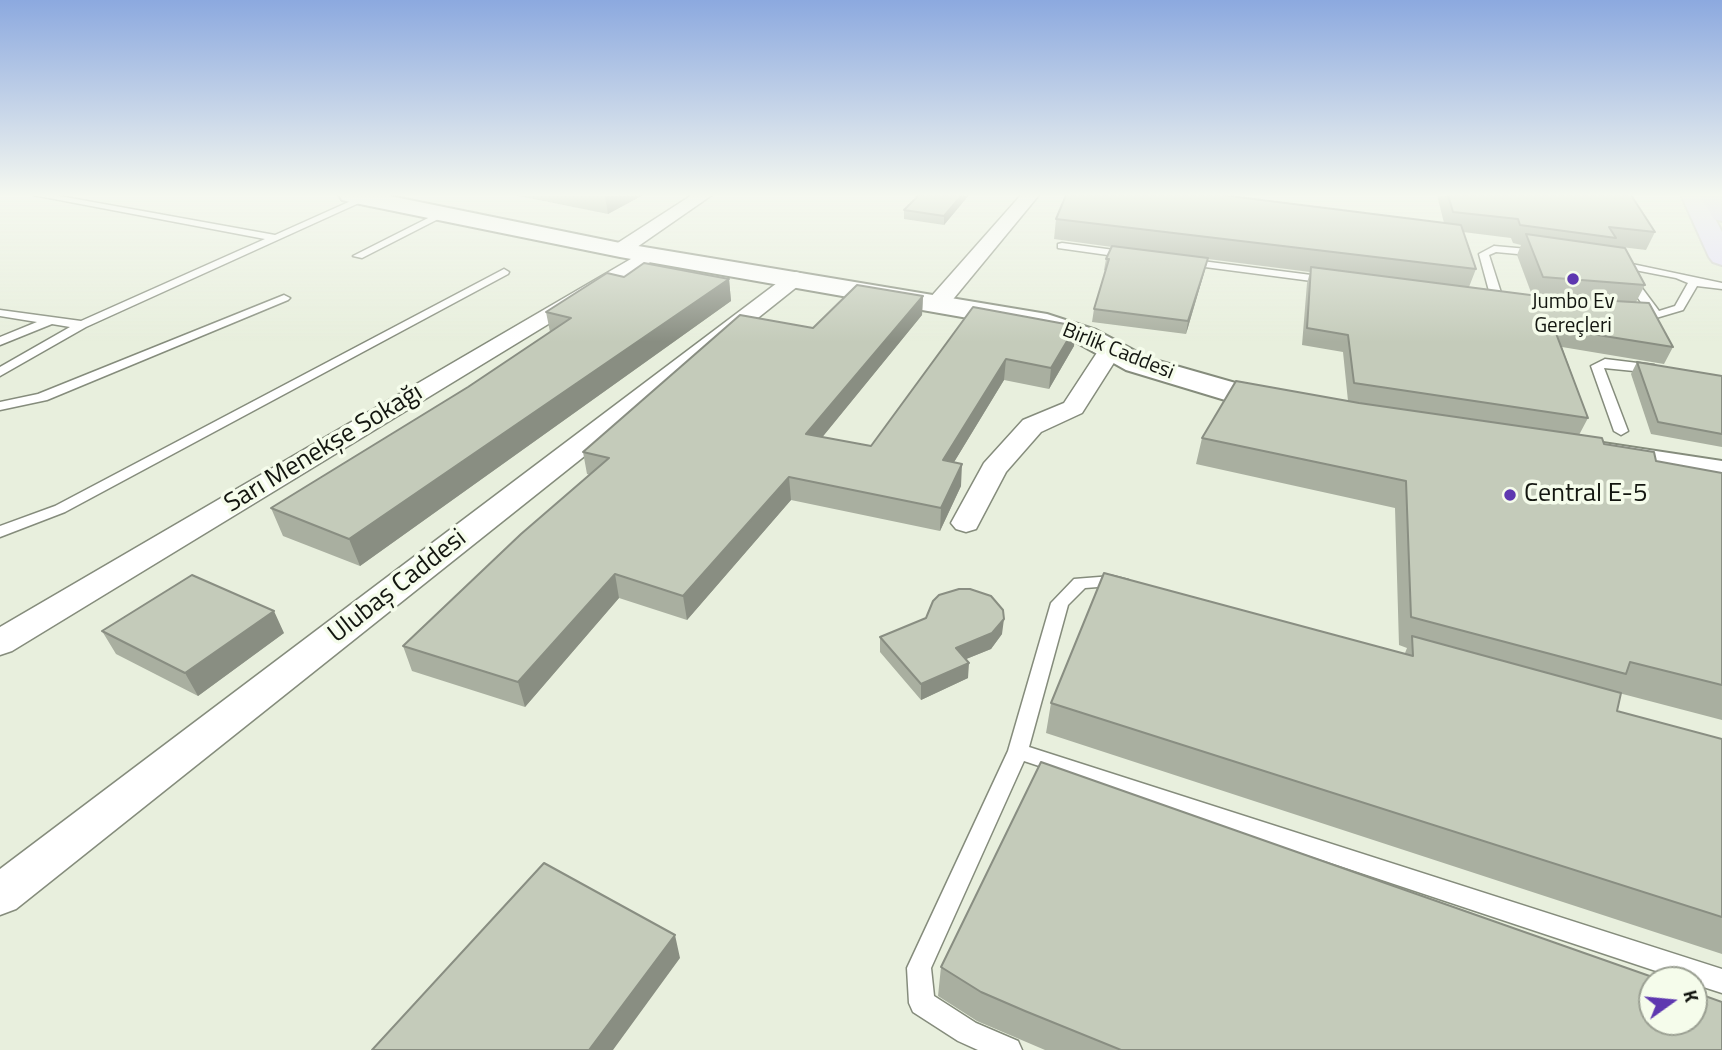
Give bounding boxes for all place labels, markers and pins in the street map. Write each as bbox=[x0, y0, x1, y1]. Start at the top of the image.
marker: Jumbo Ev Gereçleri bbox=[1565, 271, 1581, 287]
place label: Jumbo Ev Gereçleri bbox=[1531, 290, 1615, 340]
place label: Central E-5 bbox=[1524, 479, 1648, 511]
marker: Central E-5 bbox=[1502, 487, 1518, 503]

